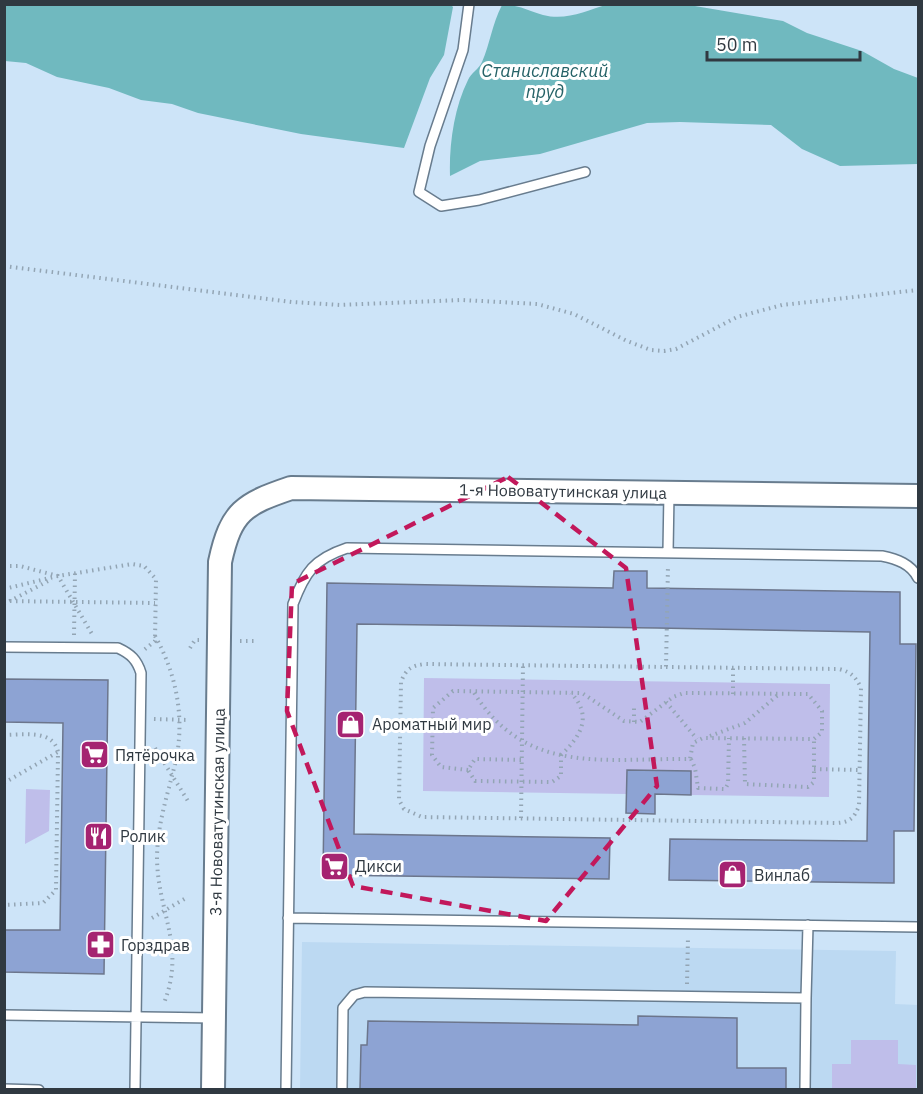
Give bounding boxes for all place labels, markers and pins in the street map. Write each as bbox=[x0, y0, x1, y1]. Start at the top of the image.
shop icon: Ароматный мир bbox=[335, 708, 367, 740]
place label: Ароматный мир bbox=[372, 714, 491, 734]
supermarket icon: Пятёрочка bbox=[78, 739, 110, 771]
place label: Пятёрочка bbox=[115, 745, 195, 765]
restaurant icon: Ролик bbox=[83, 820, 115, 852]
place label: Ролик bbox=[120, 826, 166, 846]
supermarket icon: Дикси bbox=[318, 850, 350, 882]
place label: Дикси bbox=[355, 856, 402, 876]
shop icon: Винлаб bbox=[717, 859, 749, 891]
place label: Винлаб bbox=[754, 865, 810, 885]
pharmacy icon: Горздрав bbox=[84, 929, 116, 961]
place label: Горздрав bbox=[121, 935, 190, 955]

